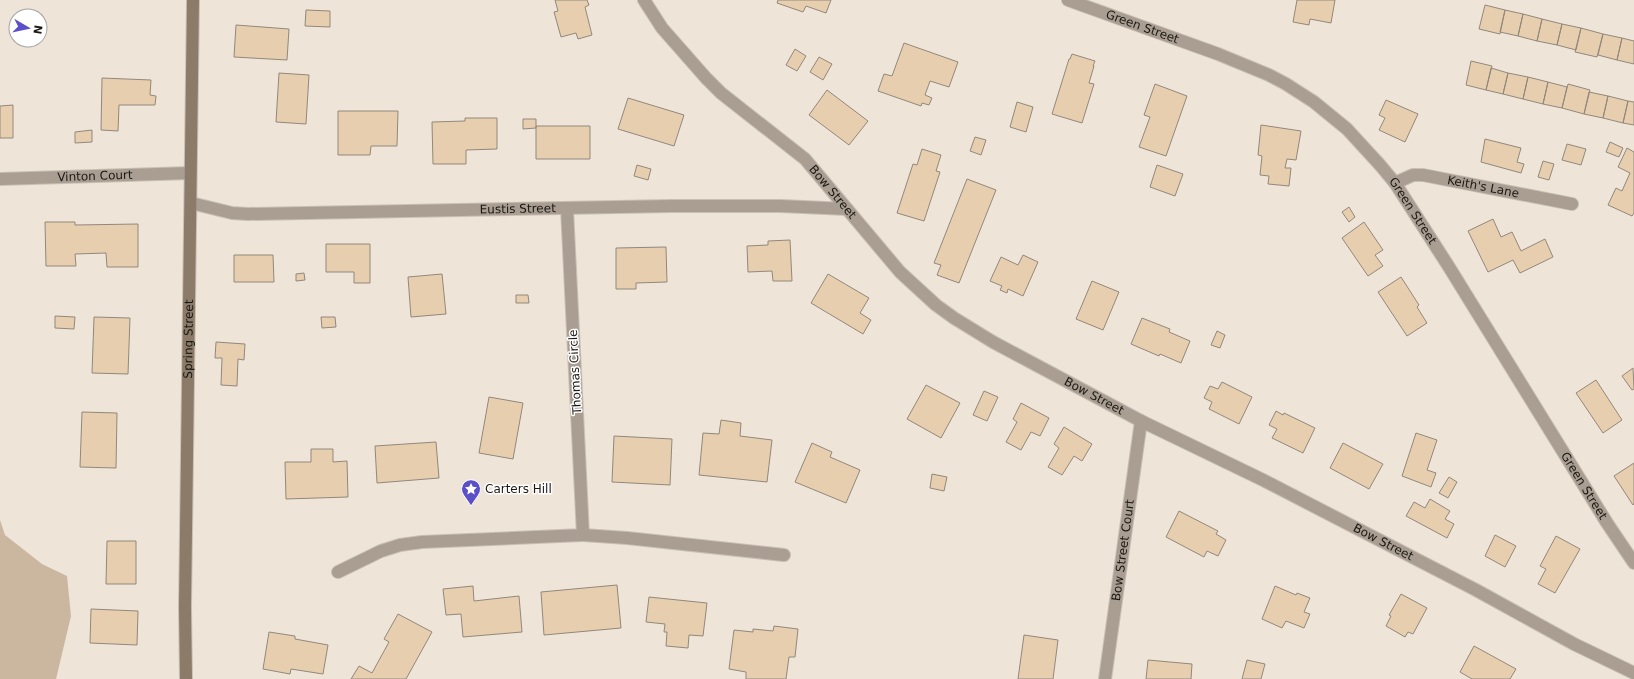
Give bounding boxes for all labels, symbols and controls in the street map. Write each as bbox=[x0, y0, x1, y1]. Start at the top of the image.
street label: Green Street bbox=[1104, 7, 1181, 46]
north arrow bbox=[8, 8, 48, 48]
text: N bbox=[30, 24, 45, 35]
street label: Bow Street bbox=[806, 162, 859, 222]
street label: Vinton Court bbox=[57, 168, 133, 184]
street label: Keith's Lane bbox=[1446, 173, 1520, 201]
street label: Green Street bbox=[1386, 174, 1440, 247]
street label: Eustis Street bbox=[480, 201, 556, 217]
street label: Spring Street bbox=[181, 299, 196, 379]
street label: Thomas Circle bbox=[566, 329, 584, 416]
street label: Bow Street bbox=[1062, 374, 1127, 418]
street label: Green Street bbox=[1558, 449, 1610, 522]
place icon: Carters Hill bbox=[460, 478, 482, 506]
place label: Carters Hill bbox=[485, 482, 552, 496]
street label: Bow Street Court bbox=[1109, 498, 1137, 602]
street label: Bow Street bbox=[1351, 521, 1416, 564]

